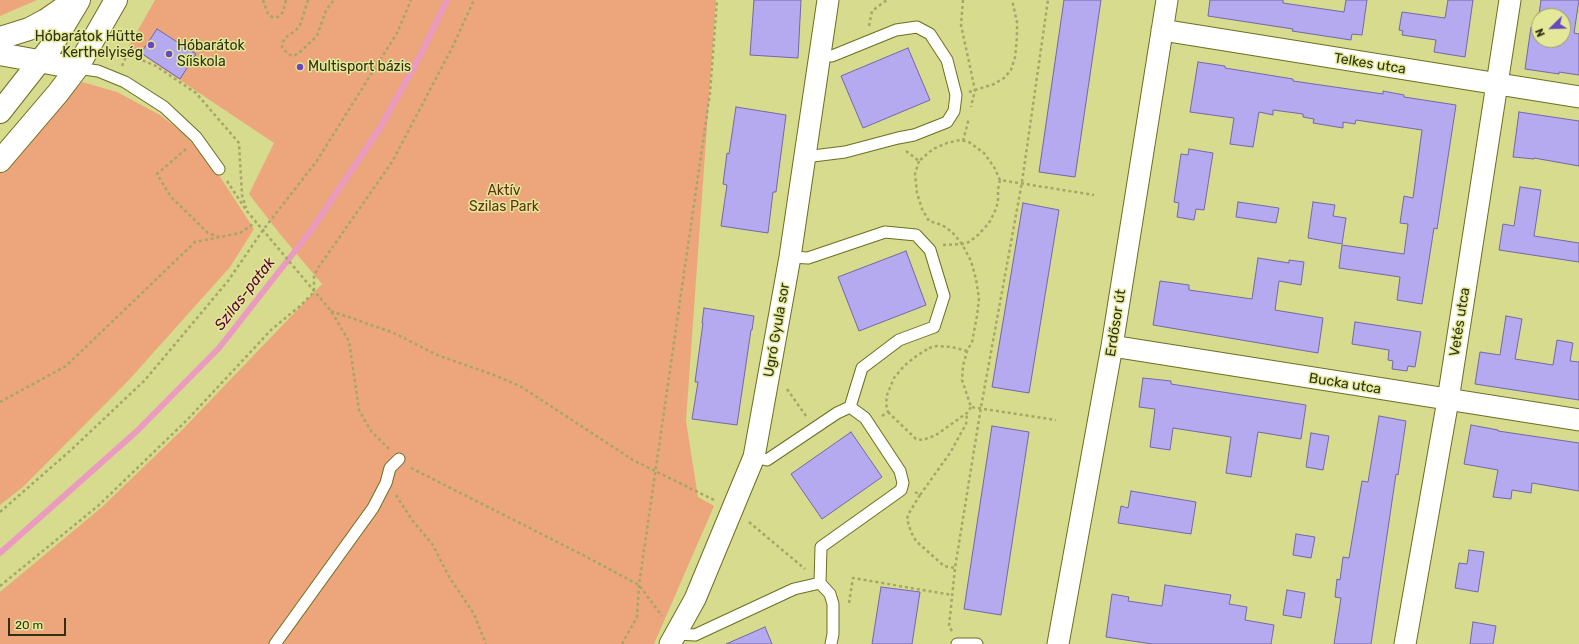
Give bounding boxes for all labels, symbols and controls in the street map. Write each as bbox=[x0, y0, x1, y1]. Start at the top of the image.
north arrow bbox=[1531, 8, 1571, 48]
text: N bbox=[1533, 26, 1548, 39]
place label: Hóbarátok Hütte Kerthelyiség bbox=[35, 29, 143, 62]
place label: Hóbarátok Síiskola bbox=[177, 38, 245, 70]
marker: Hóbarátok Hütte Kerthelyiség bbox=[146, 40, 156, 50]
marker: Hóbarátok Síiskola bbox=[164, 49, 174, 59]
street label: Telkes utca bbox=[1333, 50, 1407, 78]
place label: Multisport bázis bbox=[308, 59, 411, 75]
marker: Multisport bázis bbox=[295, 62, 305, 72]
park label: Aktív Szilas Park bbox=[469, 183, 539, 216]
water label: Szilas-patak bbox=[211, 254, 279, 334]
street label: Ugró Gyula sor bbox=[760, 281, 794, 379]
street label: Vetés utca bbox=[1446, 286, 1474, 358]
street label: Erdősor út bbox=[1102, 288, 1130, 358]
street label: Bucka utca bbox=[1308, 370, 1382, 398]
scale bar bbox=[10, 610, 68, 636]
text: 20 m bbox=[15, 618, 43, 632]

